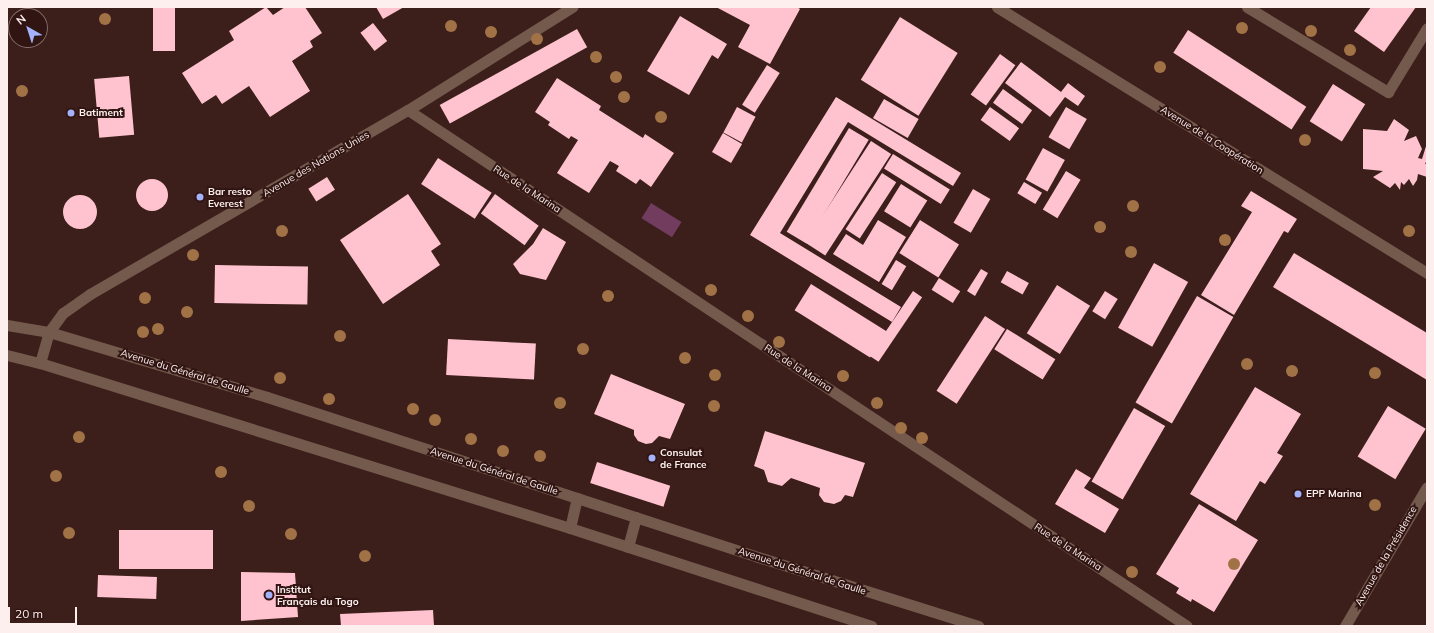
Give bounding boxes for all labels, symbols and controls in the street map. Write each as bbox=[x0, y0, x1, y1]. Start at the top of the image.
north arrow bbox=[8, 8, 48, 48]
text: N bbox=[13, 11, 29, 28]
street label: Avenue de la Coopération bbox=[1158, 103, 1266, 177]
place label: Batiment bbox=[79, 107, 123, 119]
marker: Batiment bbox=[66, 108, 76, 118]
street label: Avenue des Nations Unies bbox=[261, 129, 371, 199]
street label: Rue de la Marina bbox=[491, 163, 563, 215]
place label: Bar resto Everest bbox=[208, 185, 252, 208]
marker: Bar resto Everest bbox=[195, 192, 205, 202]
street label: Rue de la Marina bbox=[762, 342, 834, 394]
street label: Avenue du Général de Gaulle bbox=[119, 347, 251, 397]
street label: Avenue du Général de Gaulle bbox=[429, 445, 559, 497]
place label: Consulat de France bbox=[660, 446, 707, 470]
marker: Consulat de France bbox=[647, 453, 657, 463]
place label: EPP Marina bbox=[1306, 488, 1362, 500]
marker: EPP Marina bbox=[1293, 489, 1303, 499]
street label: Avenue de la Présidence bbox=[1353, 504, 1419, 608]
street label: Rue de la Marina bbox=[1032, 521, 1104, 573]
street label: Avenue du Général de Gaulle bbox=[737, 545, 867, 597]
place label: Institut Français du Togo bbox=[277, 583, 359, 606]
marker: Institut Français du Togo bbox=[264, 590, 274, 600]
scale bar bbox=[10, 599, 79, 625]
text: 20 m bbox=[15, 606, 43, 621]

